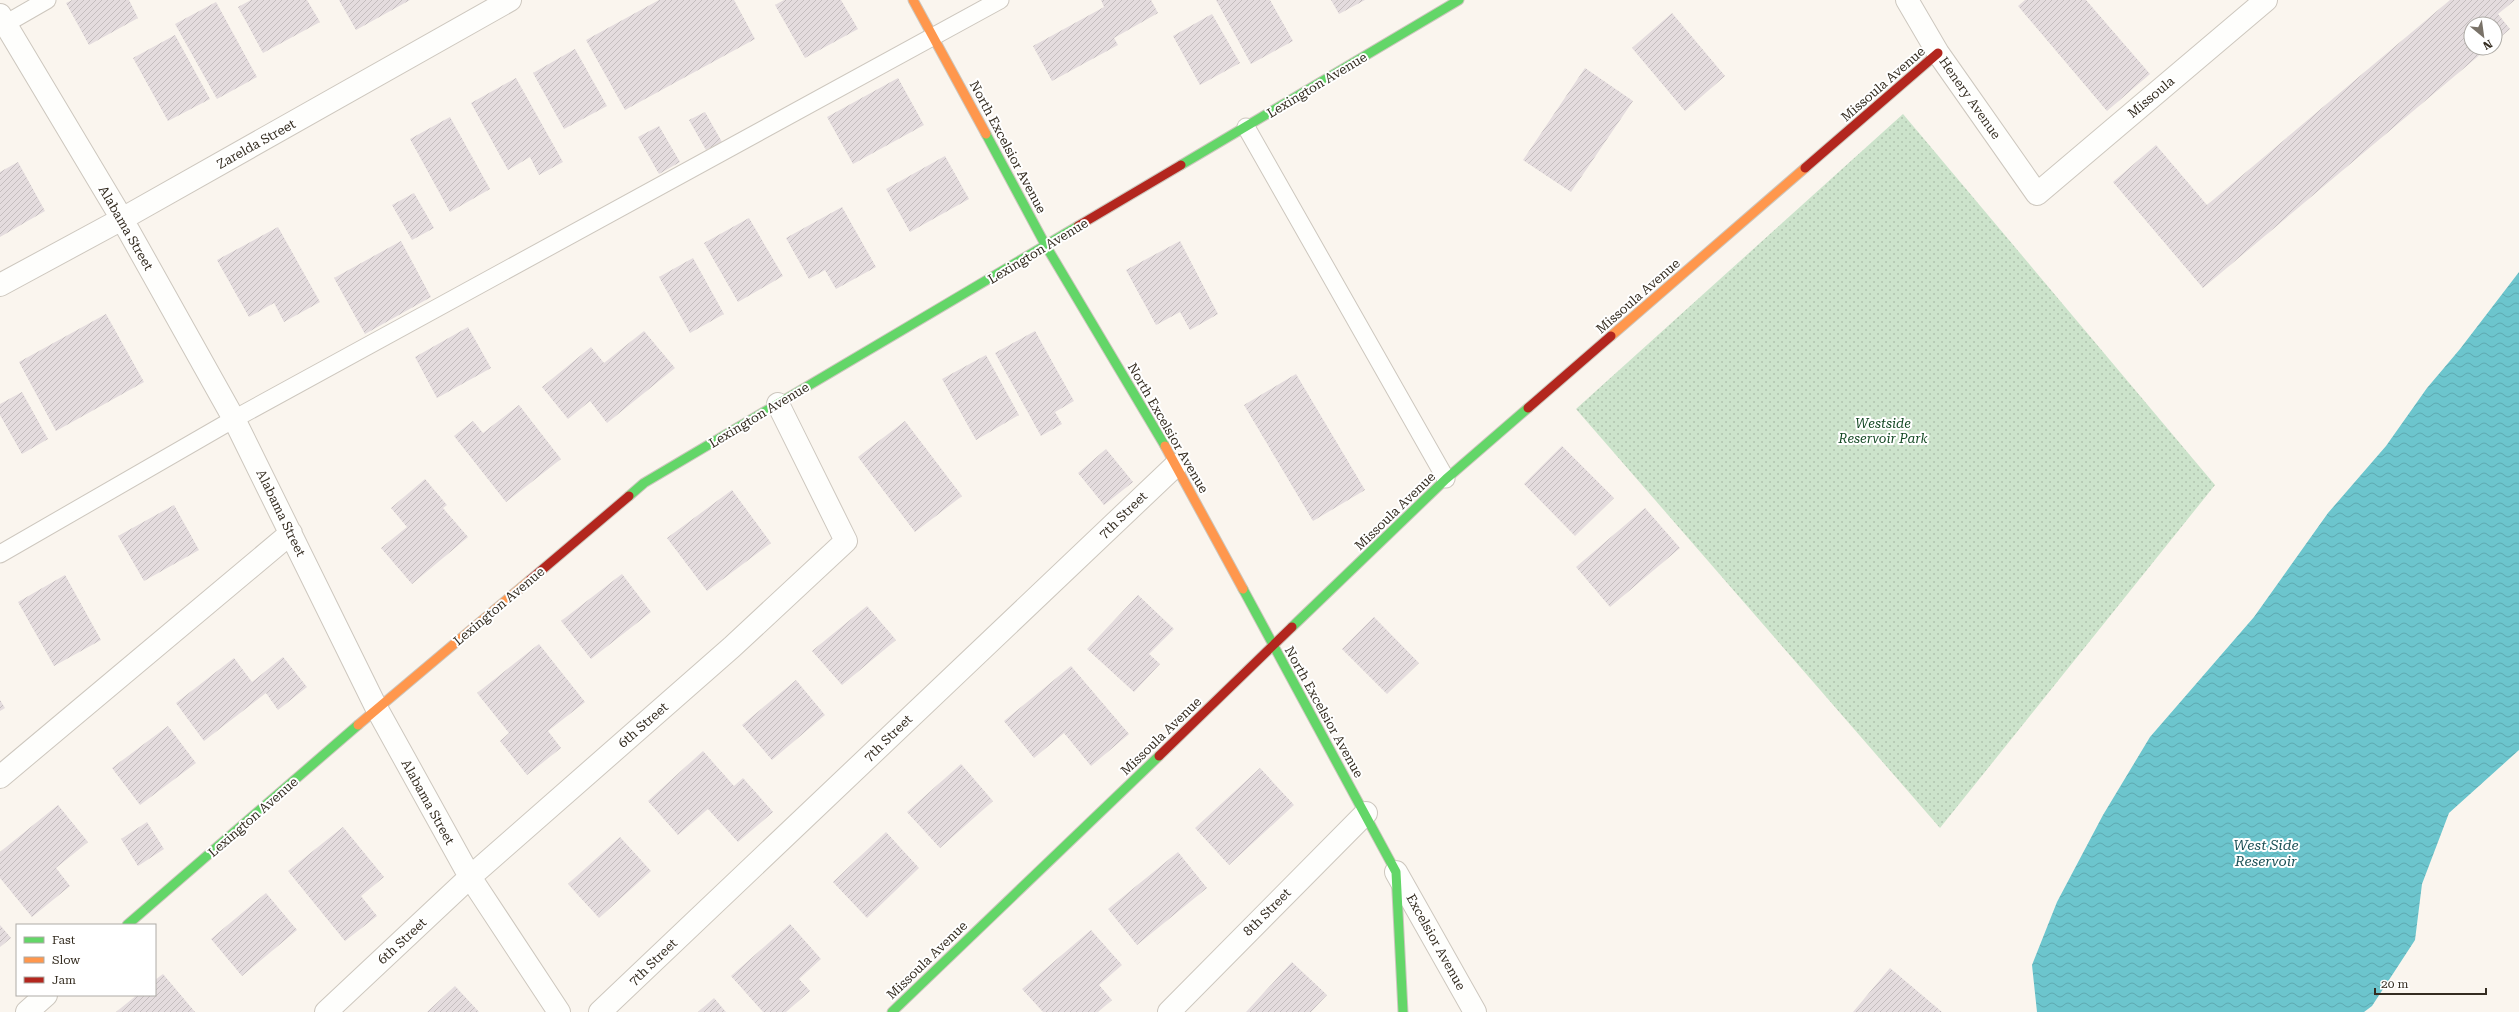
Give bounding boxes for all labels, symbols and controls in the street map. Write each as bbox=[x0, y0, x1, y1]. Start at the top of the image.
north arrow bbox=[2463, 16, 2503, 56]
text: N bbox=[2480, 37, 2494, 52]
street label: Missoula Avenue bbox=[1838, 44, 1928, 124]
street label: Lexington Avenue bbox=[1264, 49, 1370, 121]
street label: Henery Avenue bbox=[1936, 54, 2004, 142]
street label: Missoula bbox=[2125, 73, 2177, 121]
street label: North Excelsior Avenue bbox=[967, 78, 1049, 216]
street label: Zarelda Street bbox=[214, 116, 298, 172]
street label: Alabama Street bbox=[96, 183, 156, 273]
street label: Lexington Avenue bbox=[985, 215, 1091, 287]
street label: Missoula Avenue bbox=[1593, 256, 1683, 336]
street label: North Excelsior Avenue bbox=[1125, 360, 1211, 496]
street label: Lexington Avenue bbox=[706, 379, 812, 451]
park label: Westside Reservoir Park bbox=[1838, 416, 1928, 446]
street label: Alabama Street bbox=[253, 467, 309, 559]
street label: Missoula Avenue bbox=[1352, 469, 1438, 553]
street label: 7th Street bbox=[1096, 488, 1150, 542]
street label: Lexington Avenue bbox=[451, 564, 547, 648]
street label: North Excelsior Avenue bbox=[1282, 644, 1366, 780]
street label: Missoula Avenue bbox=[1118, 694, 1204, 778]
street label: 6th Street bbox=[615, 699, 671, 751]
street label: 7th Street bbox=[861, 711, 915, 765]
street label: Alabama Street bbox=[398, 757, 458, 847]
street label: Lexington Avenue bbox=[205, 774, 301, 860]
water label: West Side Reservoir bbox=[2233, 837, 2299, 869]
street label: 8th Street bbox=[1240, 885, 1294, 939]
street label: Excelsior Avenue bbox=[1403, 891, 1469, 993]
street label: 6th Street bbox=[375, 915, 430, 967]
street label: Missoula Avenue bbox=[884, 918, 970, 1002]
legend bbox=[16, 924, 156, 996]
text: Fast bbox=[52, 933, 76, 947]
street label: 7th Street bbox=[626, 935, 680, 989]
text: Slow bbox=[52, 953, 80, 967]
scale bar bbox=[2375, 970, 2486, 996]
text: Jam bbox=[52, 973, 76, 987]
text: 20 m bbox=[2381, 977, 2408, 991]

